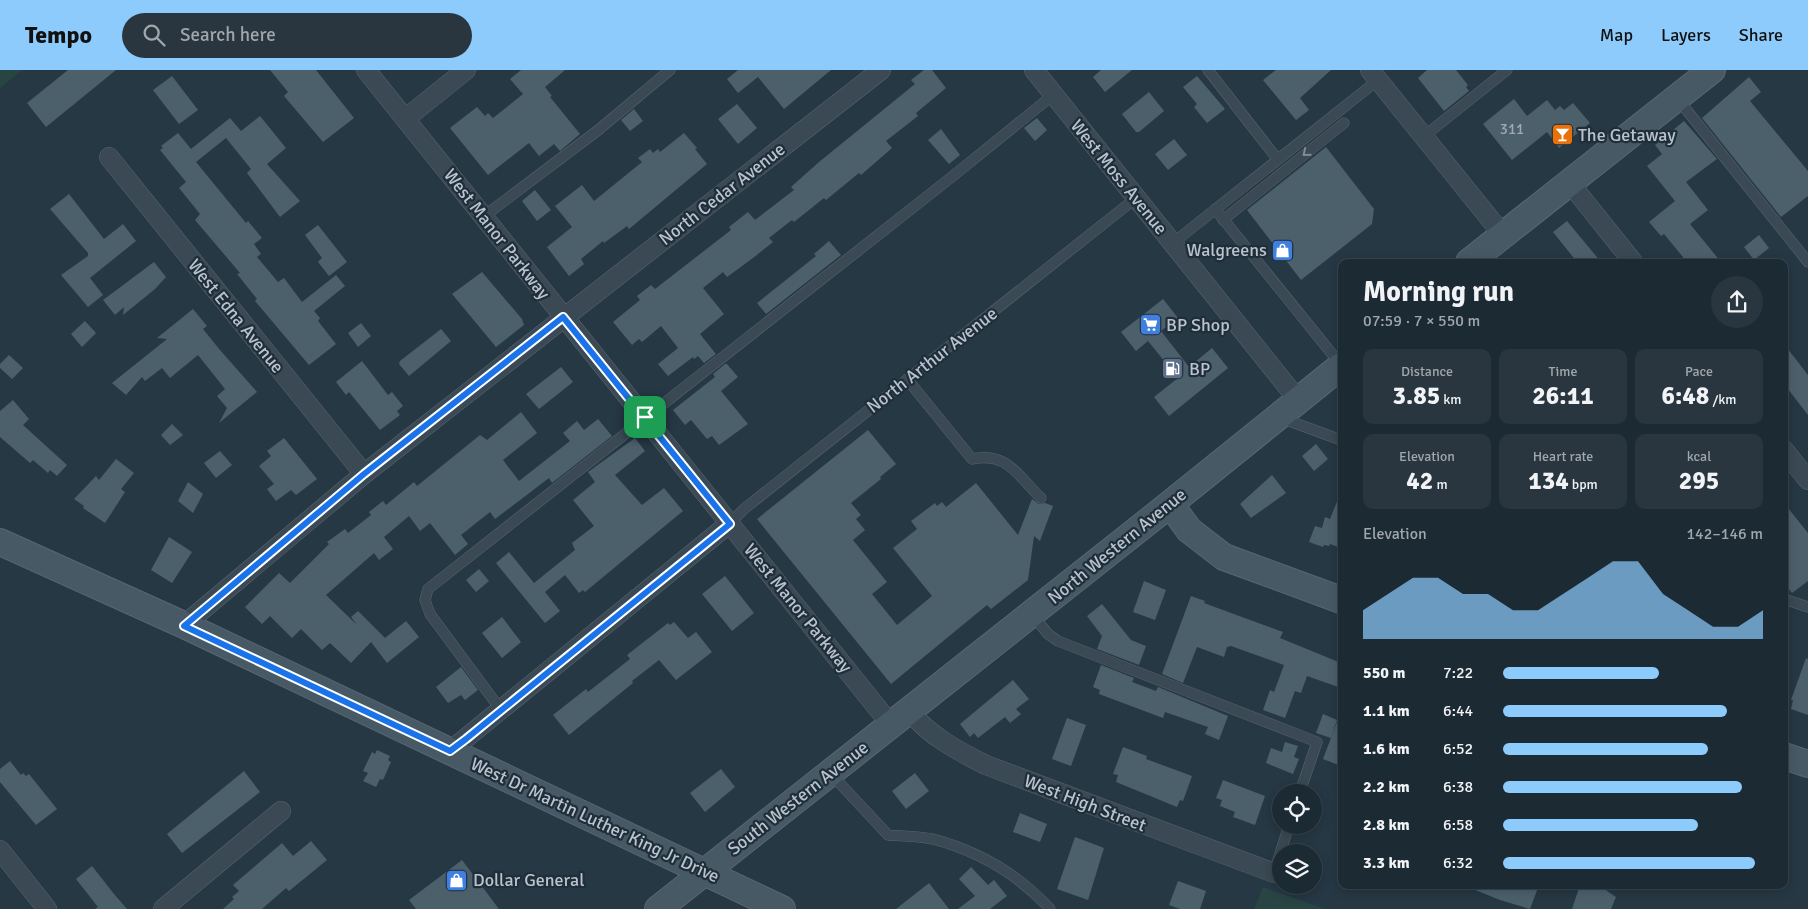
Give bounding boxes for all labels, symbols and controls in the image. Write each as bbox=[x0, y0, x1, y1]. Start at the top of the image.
search box bbox=[122, 13, 472, 58]
text: Tempo bbox=[25, 20, 92, 50]
icon: search bbox=[140, 21, 168, 49]
text: Search here bbox=[180, 23, 276, 47]
text: Map bbox=[1600, 24, 1633, 46]
text: Layers bbox=[1661, 24, 1711, 46]
text: Share bbox=[1739, 24, 1783, 46]
street label: West Moss Avenue bbox=[1066, 115, 1172, 239]
house number: 311 bbox=[1500, 120, 1524, 138]
bar icon: The Getaway bbox=[1550, 123, 1574, 147]
place label: The Getaway bbox=[1578, 124, 1676, 146]
street label: North Cedar Avenue bbox=[655, 138, 789, 250]
one-way arrow bbox=[1302, 148, 1311, 157]
street label: West Manor Parkway bbox=[439, 164, 555, 304]
shop icon: Walgreens bbox=[1271, 238, 1295, 262]
place label: Walgreens bbox=[1187, 239, 1267, 261]
street label: West Edna Avenue bbox=[183, 254, 289, 378]
text: Morning run bbox=[1363, 275, 1514, 309]
button: share bbox=[1711, 276, 1763, 328]
street label: North Arthur Avenue bbox=[862, 302, 1002, 418]
text: 07:59 · 7 × 550 m bbox=[1363, 311, 1480, 331]
supermarket icon: BP Shop bbox=[1138, 313, 1162, 337]
place label: BP Shop bbox=[1166, 314, 1230, 336]
fuel station icon: BP bbox=[1161, 357, 1185, 381]
place label: BP bbox=[1189, 358, 1210, 380]
text: Distance bbox=[1401, 363, 1453, 380]
text: Time bbox=[1549, 363, 1577, 380]
text: Pace bbox=[1685, 363, 1713, 380]
text: 3.85 bbox=[1393, 380, 1440, 411]
text: 26:11 bbox=[1532, 380, 1594, 411]
text: 6:48 bbox=[1661, 380, 1709, 411]
text: km bbox=[1440, 391, 1461, 408]
text: /km bbox=[1709, 391, 1737, 408]
pin bbox=[624, 396, 666, 438]
icon: arrive bbox=[631, 403, 659, 431]
text: Elevation bbox=[1399, 448, 1455, 465]
text: Heart rate bbox=[1533, 448, 1593, 465]
text: kcal bbox=[1687, 448, 1711, 465]
text: 42 bbox=[1406, 465, 1433, 496]
text: 134 bbox=[1528, 465, 1569, 496]
text: 295 bbox=[1679, 465, 1719, 496]
text: m bbox=[1433, 476, 1448, 493]
text: bpm bbox=[1569, 476, 1598, 493]
street label: North Western Avenue bbox=[1043, 483, 1191, 609]
text: Elevation bbox=[1363, 524, 1427, 544]
text: 142–146 m bbox=[1686, 524, 1763, 544]
street label: West Manor Parkway bbox=[739, 539, 857, 678]
text: 550 m bbox=[1363, 663, 1405, 683]
text: 7:22 bbox=[1443, 663, 1473, 683]
text: 1.1 km bbox=[1363, 701, 1410, 721]
text: 6:44 bbox=[1443, 701, 1473, 721]
street label: South Western Avenue bbox=[723, 736, 873, 860]
text: 1.6 km bbox=[1363, 739, 1410, 759]
text: 6:52 bbox=[1443, 739, 1473, 759]
street label: West Dr Martin Luther King Jr Drive bbox=[467, 753, 723, 887]
street label: West High Street bbox=[1021, 770, 1149, 836]
text: 2.2 km bbox=[1363, 777, 1410, 797]
text: 6:38 bbox=[1443, 777, 1473, 797]
map controls bbox=[1272, 784, 1322, 894]
button: locate bbox=[1272, 784, 1322, 834]
text: 2.8 km bbox=[1363, 815, 1410, 835]
text: 6:58 bbox=[1443, 815, 1473, 835]
button: layers bbox=[1272, 844, 1322, 894]
text: 3.3 km bbox=[1363, 853, 1410, 873]
text: 6:32 bbox=[1443, 853, 1473, 873]
shop icon: Dollar General bbox=[445, 868, 469, 892]
place label: Dollar General bbox=[473, 869, 584, 891]

